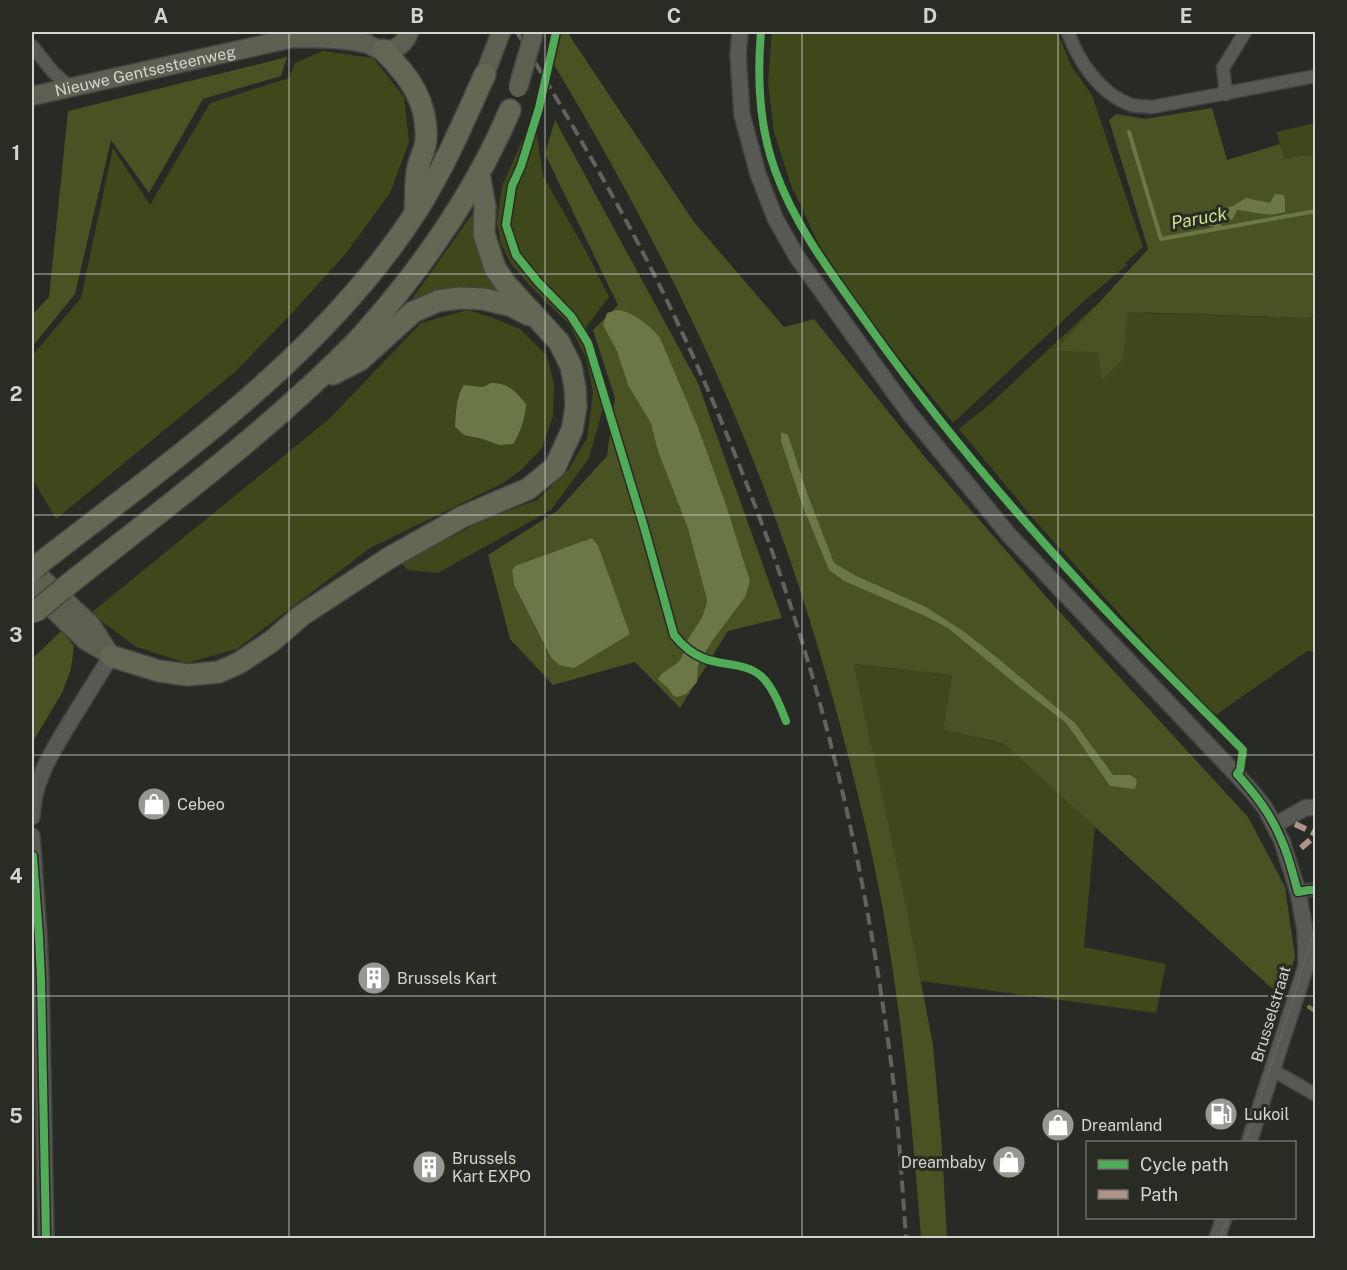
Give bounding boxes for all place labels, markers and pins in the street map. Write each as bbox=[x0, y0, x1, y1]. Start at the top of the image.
shop icon: Cebeo bbox=[136, 786, 172, 822]
place label: Cebeo bbox=[177, 795, 225, 814]
building icon: Brussels Kart bbox=[356, 960, 392, 996]
place label: Brussels Kart bbox=[397, 969, 497, 988]
fuel station icon: Lukoil bbox=[1203, 1096, 1239, 1132]
place label: Lukoil bbox=[1244, 1105, 1289, 1124]
shop icon: Dreamland bbox=[1040, 1107, 1076, 1143]
place label: Dreamland bbox=[1081, 1116, 1162, 1135]
shop icon: Dreambaby bbox=[991, 1144, 1027, 1180]
building icon: Brussels Kart EXPO bbox=[411, 1149, 447, 1185]
place label: Brussels Kart EXPO bbox=[452, 1149, 531, 1186]
place label: Dreambaby bbox=[901, 1153, 986, 1172]

